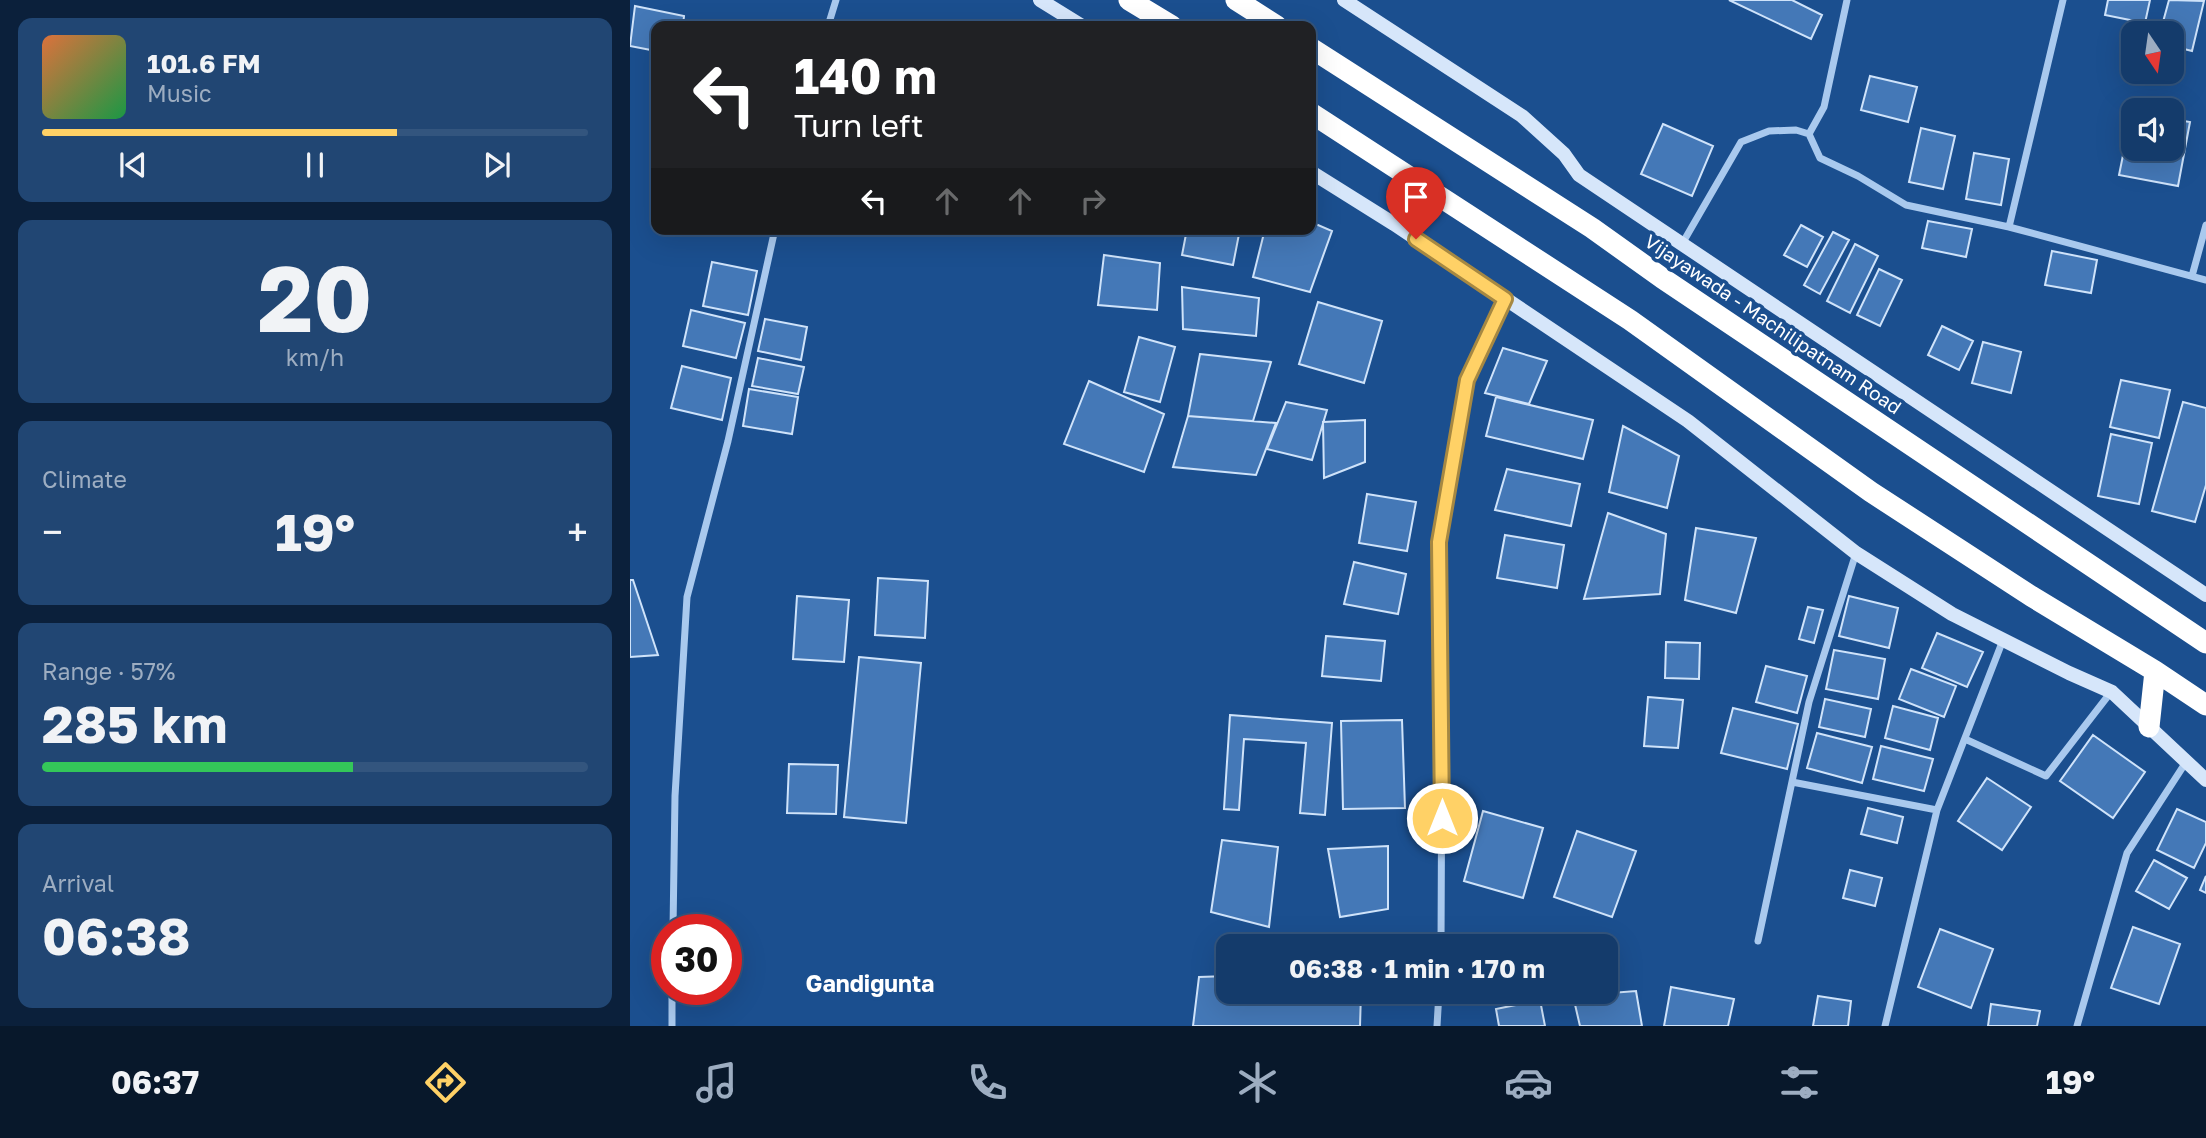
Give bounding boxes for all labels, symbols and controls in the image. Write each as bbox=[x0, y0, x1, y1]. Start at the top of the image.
north arrow bbox=[2121, 21, 2184, 84]
map controls bbox=[2121, 21, 2184, 161]
text: 140 m bbox=[794, 46, 937, 105]
text: 101.6 FM bbox=[147, 48, 261, 79]
icon: left bbox=[679, 49, 770, 140]
text: Music bbox=[147, 79, 212, 107]
button: sound bbox=[2121, 98, 2184, 161]
text: Turn left bbox=[794, 106, 923, 144]
icon: previous bbox=[114, 146, 152, 184]
icon: pause bbox=[296, 146, 334, 184]
icon: next bbox=[478, 146, 516, 184]
pin bbox=[1386, 167, 1446, 239]
icon: arrive bbox=[1397, 178, 1435, 216]
icon: left bbox=[855, 182, 893, 220]
icon: ahead bbox=[928, 182, 966, 220]
icon: ahead bbox=[1001, 182, 1039, 220]
icon: right bbox=[1074, 182, 1112, 220]
street label: Vijayawada - Machilipatnam Road bbox=[1641, 229, 1906, 418]
text: 20 bbox=[258, 243, 372, 352]
text: km/h bbox=[286, 343, 344, 371]
text: Climate bbox=[42, 465, 127, 493]
text: 19° bbox=[275, 500, 355, 562]
text: − bbox=[42, 509, 63, 554]
text: + bbox=[567, 509, 588, 554]
text: Range · 57% bbox=[42, 657, 175, 685]
text: 285 km bbox=[42, 692, 227, 754]
position arrow bbox=[1405, 781, 1479, 855]
text: Arrival bbox=[42, 869, 114, 897]
text: 06:38 bbox=[42, 904, 190, 966]
speed limit sign: 30 bbox=[651, 914, 742, 1005]
text: 06:38 · 1 min · 170 m bbox=[1289, 953, 1545, 984]
district label: Gandigunta bbox=[806, 969, 934, 997]
icon: directions bbox=[421, 1058, 470, 1107]
icon: music bbox=[692, 1058, 741, 1107]
icon: phone bbox=[963, 1058, 1012, 1107]
icon: climate bbox=[1233, 1058, 1282, 1107]
icon: car bbox=[1504, 1058, 1553, 1107]
icon: filters bbox=[1775, 1058, 1824, 1107]
text: 06:37 bbox=[111, 1063, 199, 1101]
text: 19° bbox=[2046, 1063, 2095, 1101]

